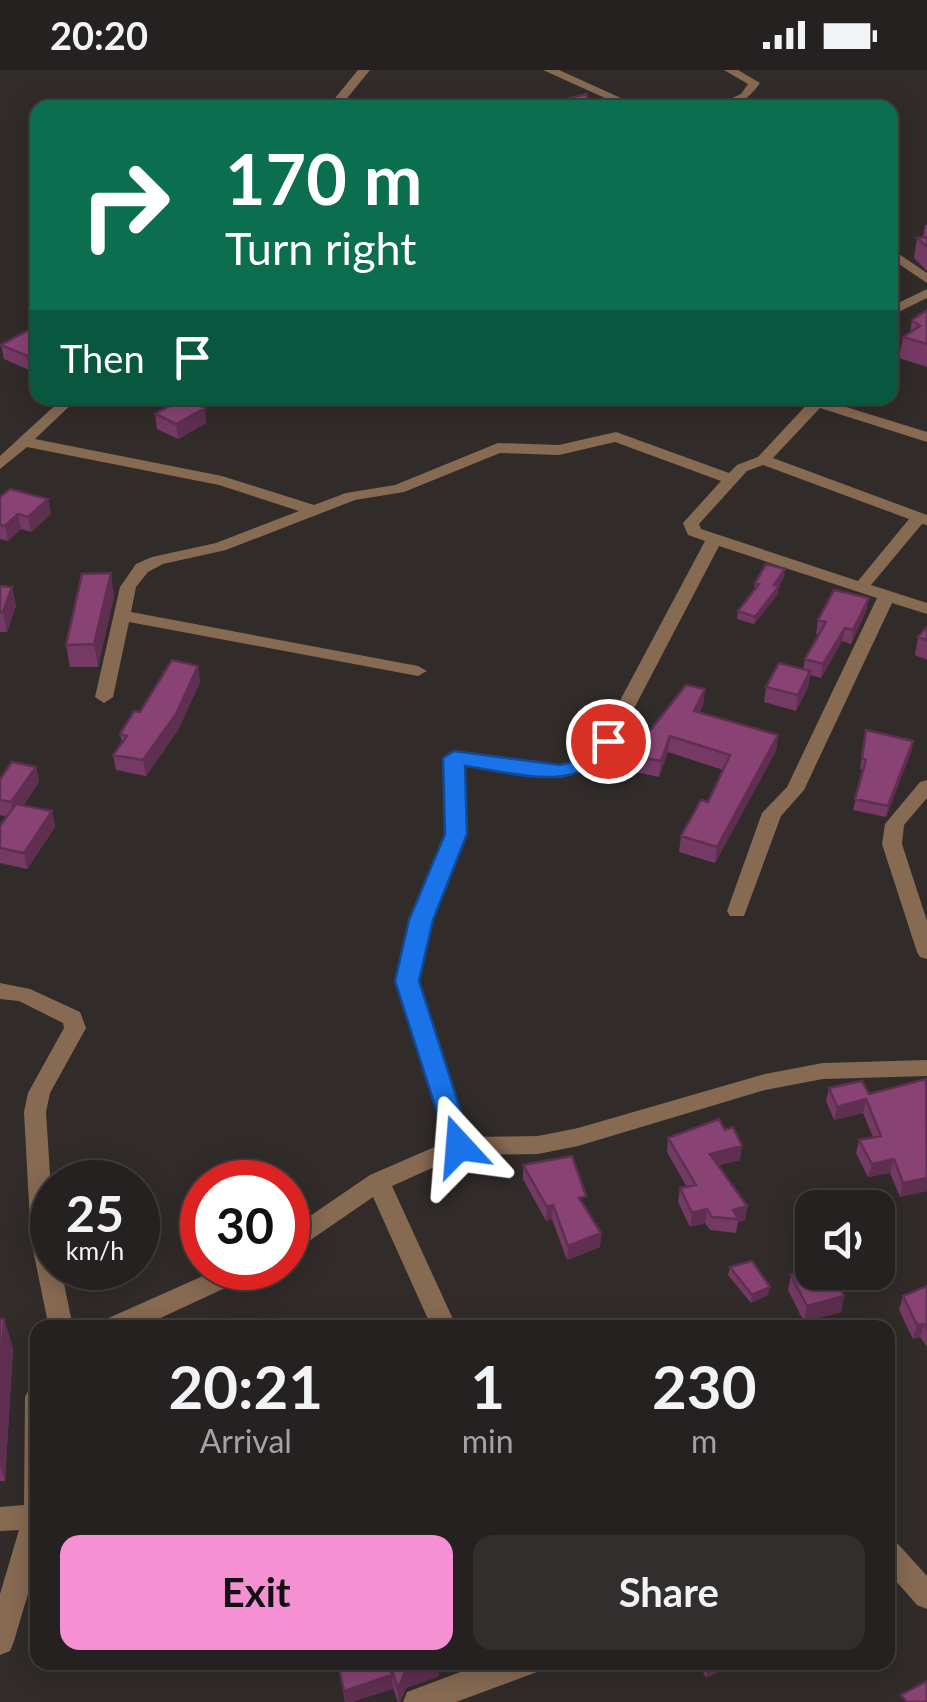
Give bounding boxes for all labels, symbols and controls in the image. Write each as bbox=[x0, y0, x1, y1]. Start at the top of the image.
text: 20:20 bbox=[50, 12, 148, 58]
text: 170 m bbox=[225, 136, 422, 220]
icon: right bbox=[60, 140, 190, 270]
text: Turn right bbox=[225, 221, 416, 275]
icon: arrive bbox=[165, 330, 220, 385]
text: Then bbox=[60, 335, 145, 381]
pin bbox=[566, 699, 651, 784]
icon: arrive bbox=[581, 714, 636, 769]
position arrow bbox=[407, 1094, 511, 1198]
speed limit sign: 30 bbox=[180, 1160, 310, 1290]
text: 25 bbox=[66, 1183, 124, 1243]
map controls bbox=[795, 1190, 895, 1290]
button: sound bbox=[795, 1190, 895, 1290]
text: km/h bbox=[66, 1235, 124, 1265]
text: 20:21 bbox=[169, 1350, 323, 1422]
text: 1 bbox=[470, 1350, 505, 1422]
text: 230 bbox=[652, 1350, 756, 1422]
text: Arrival bbox=[200, 1421, 292, 1460]
text: min bbox=[462, 1421, 514, 1460]
text: m bbox=[691, 1421, 717, 1460]
button: Exit bbox=[60, 1535, 453, 1650]
button: Share bbox=[473, 1535, 865, 1650]

